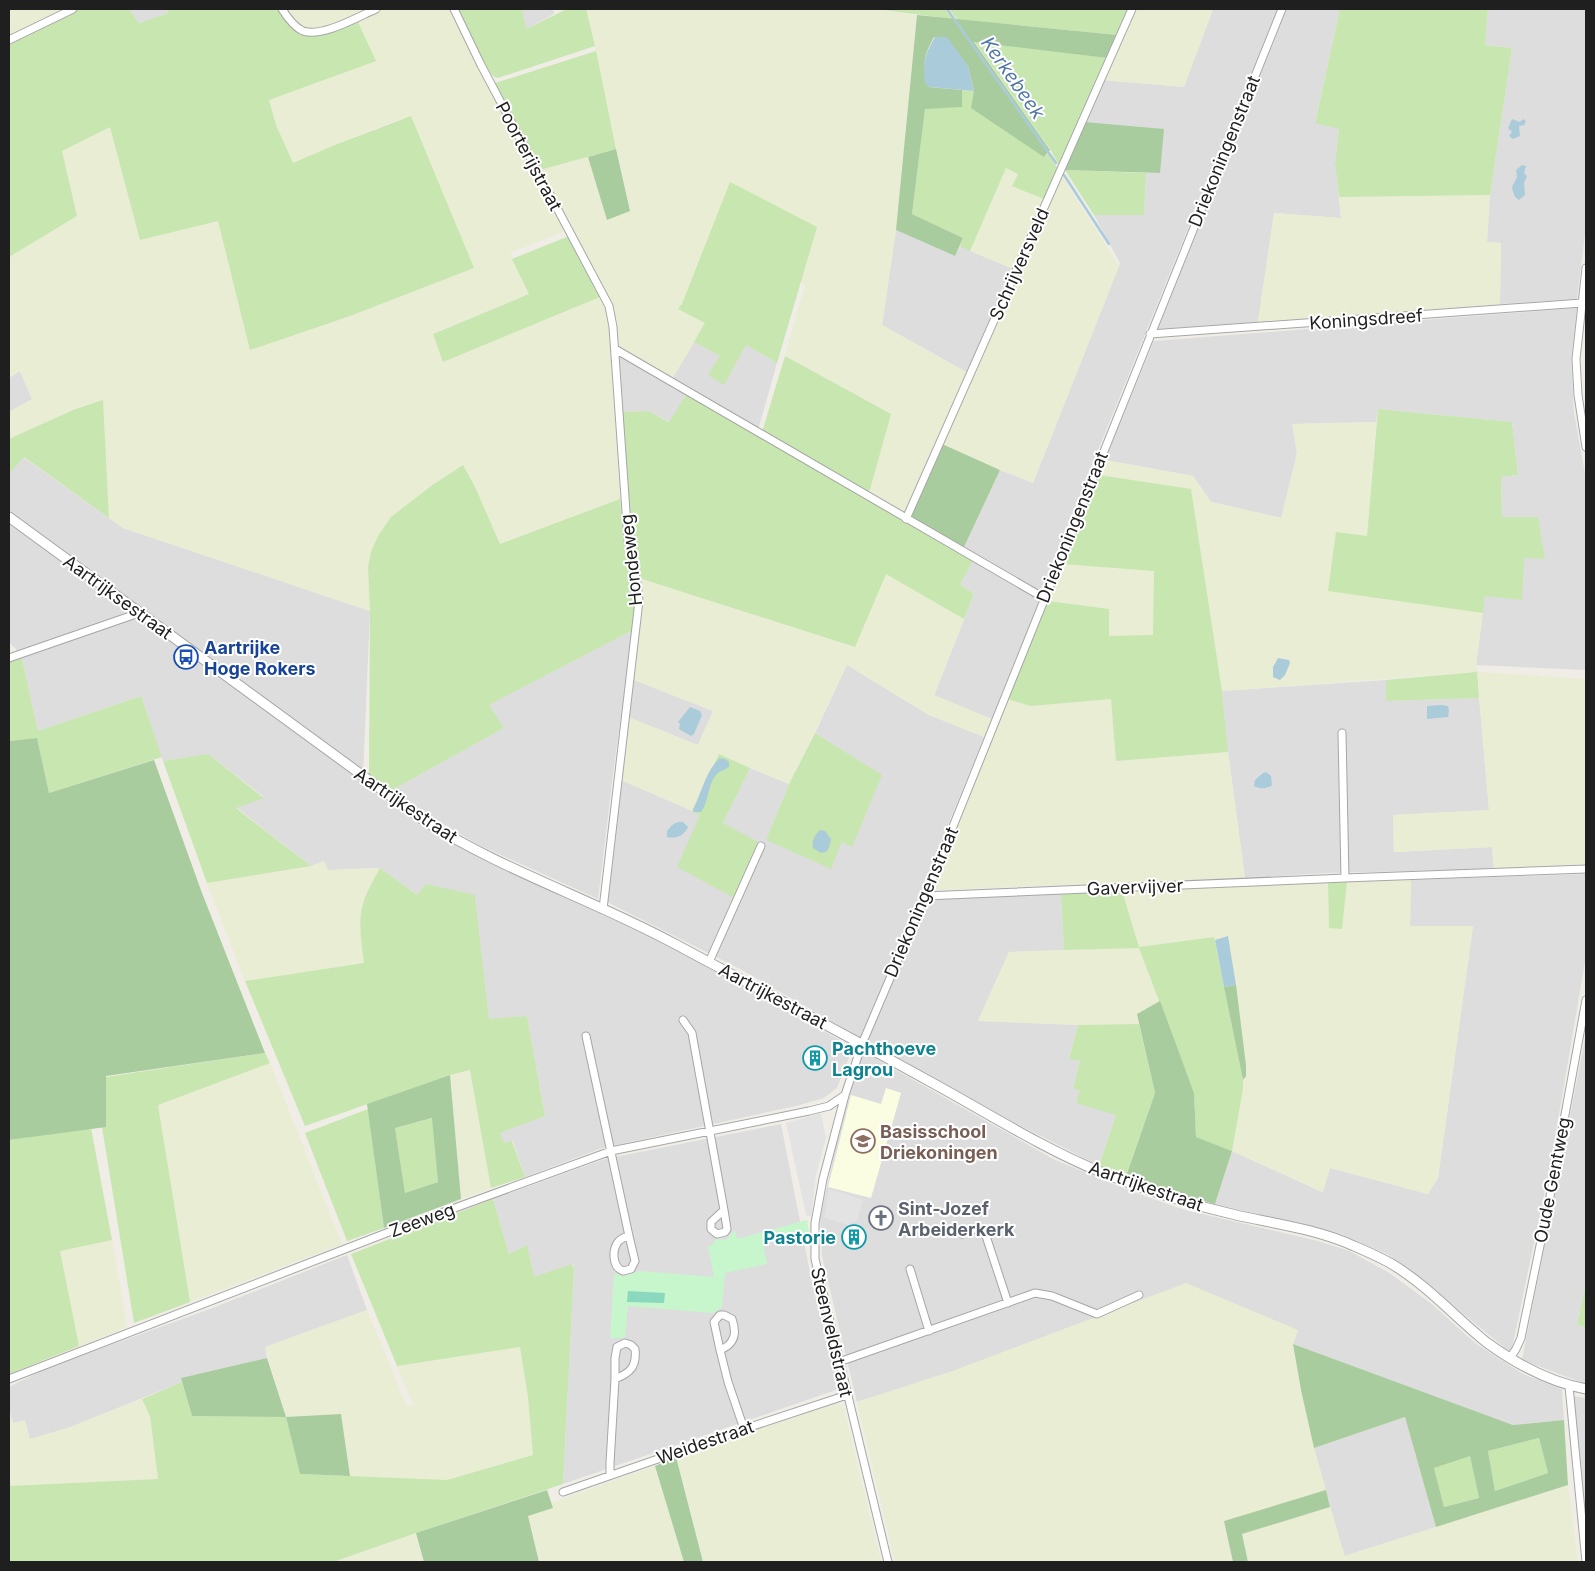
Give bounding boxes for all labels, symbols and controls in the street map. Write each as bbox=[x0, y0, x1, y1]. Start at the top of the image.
water label: Kerkebeek bbox=[976, 32, 1050, 124]
street label: Driekoningenstraat bbox=[1184, 72, 1264, 230]
street label: Poorterijstraat bbox=[491, 98, 567, 214]
street label: Schrijversveld bbox=[985, 205, 1053, 323]
street label: Koningsdreef bbox=[1309, 305, 1424, 333]
street label: Driekoningenstraat bbox=[1032, 448, 1112, 606]
street label: Hondeweg bbox=[616, 513, 646, 607]
street label: Aartrijksestraat bbox=[59, 550, 177, 644]
place label: Aartrijke Hoge Rokers bbox=[204, 637, 316, 679]
bus stop icon: Aartrijke Hoge Rokers bbox=[173, 644, 199, 670]
street label: Aartrijkestraat bbox=[351, 763, 461, 847]
street label: Driekoningenstraat bbox=[880, 824, 962, 980]
street label: Gavervijver bbox=[1086, 875, 1184, 899]
street label: Aartrijkestraat bbox=[715, 959, 831, 1033]
place label: Pachthoeve Lagrou bbox=[832, 1038, 936, 1080]
building icon: Pachthoeve Lagrou bbox=[802, 1045, 828, 1071]
street label: Oude Gentweg bbox=[1530, 1115, 1574, 1245]
place label: Basisschool Driekoningen bbox=[880, 1121, 998, 1163]
school or university icon: Basisschool Driekoningen bbox=[850, 1128, 876, 1154]
street label: Aartrijkestraat bbox=[1086, 1157, 1206, 1215]
place label: Sint-Jozef Arbeiderkerk bbox=[898, 1198, 1015, 1240]
street label: Zeeweg bbox=[386, 1199, 458, 1241]
church icon: Sint-Jozef Arbeiderkerk bbox=[868, 1205, 894, 1231]
building icon: Pastorie bbox=[841, 1224, 867, 1250]
place label: Pastorie bbox=[764, 1227, 836, 1248]
street label: Steenveldstraat bbox=[807, 1265, 857, 1399]
street label: Weidestraat bbox=[654, 1416, 756, 1468]

